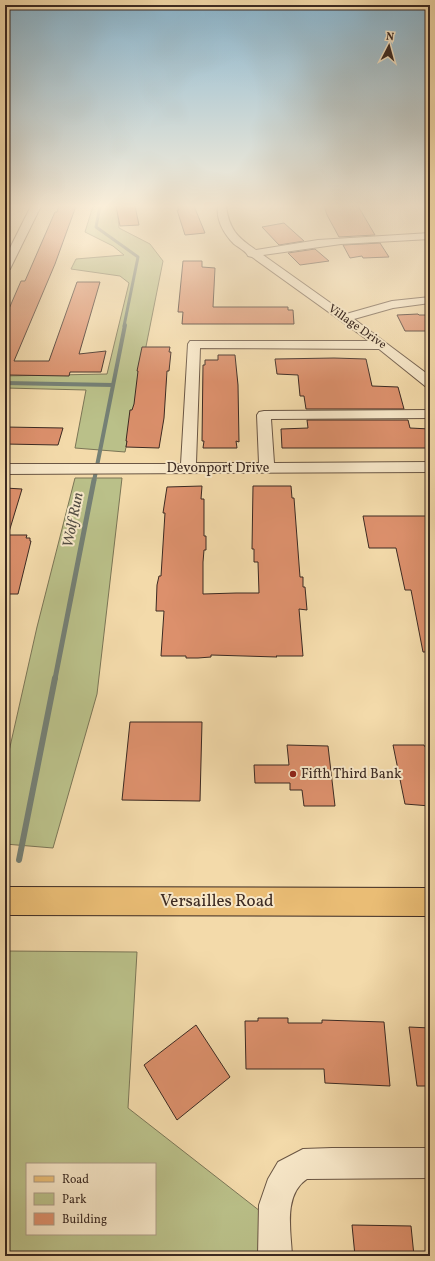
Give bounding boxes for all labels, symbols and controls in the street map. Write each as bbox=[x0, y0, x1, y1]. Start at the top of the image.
north arrow bbox=[369, 26, 409, 66]
text: N bbox=[385, 30, 395, 45]
street label: Village Drive bbox=[325, 301, 390, 353]
street label: Devonport Drive bbox=[166, 459, 270, 478]
water label: Wolf Run bbox=[58, 490, 90, 549]
place label: Fifth Third Bank bbox=[301, 765, 402, 784]
marker: Fifth Third Bank bbox=[288, 769, 298, 779]
street label: Versailles Road bbox=[160, 890, 274, 913]
legend bbox=[26, 1163, 156, 1235]
text: Road bbox=[62, 1172, 89, 1188]
text: Park bbox=[62, 1192, 87, 1208]
text: Building bbox=[62, 1212, 107, 1228]

